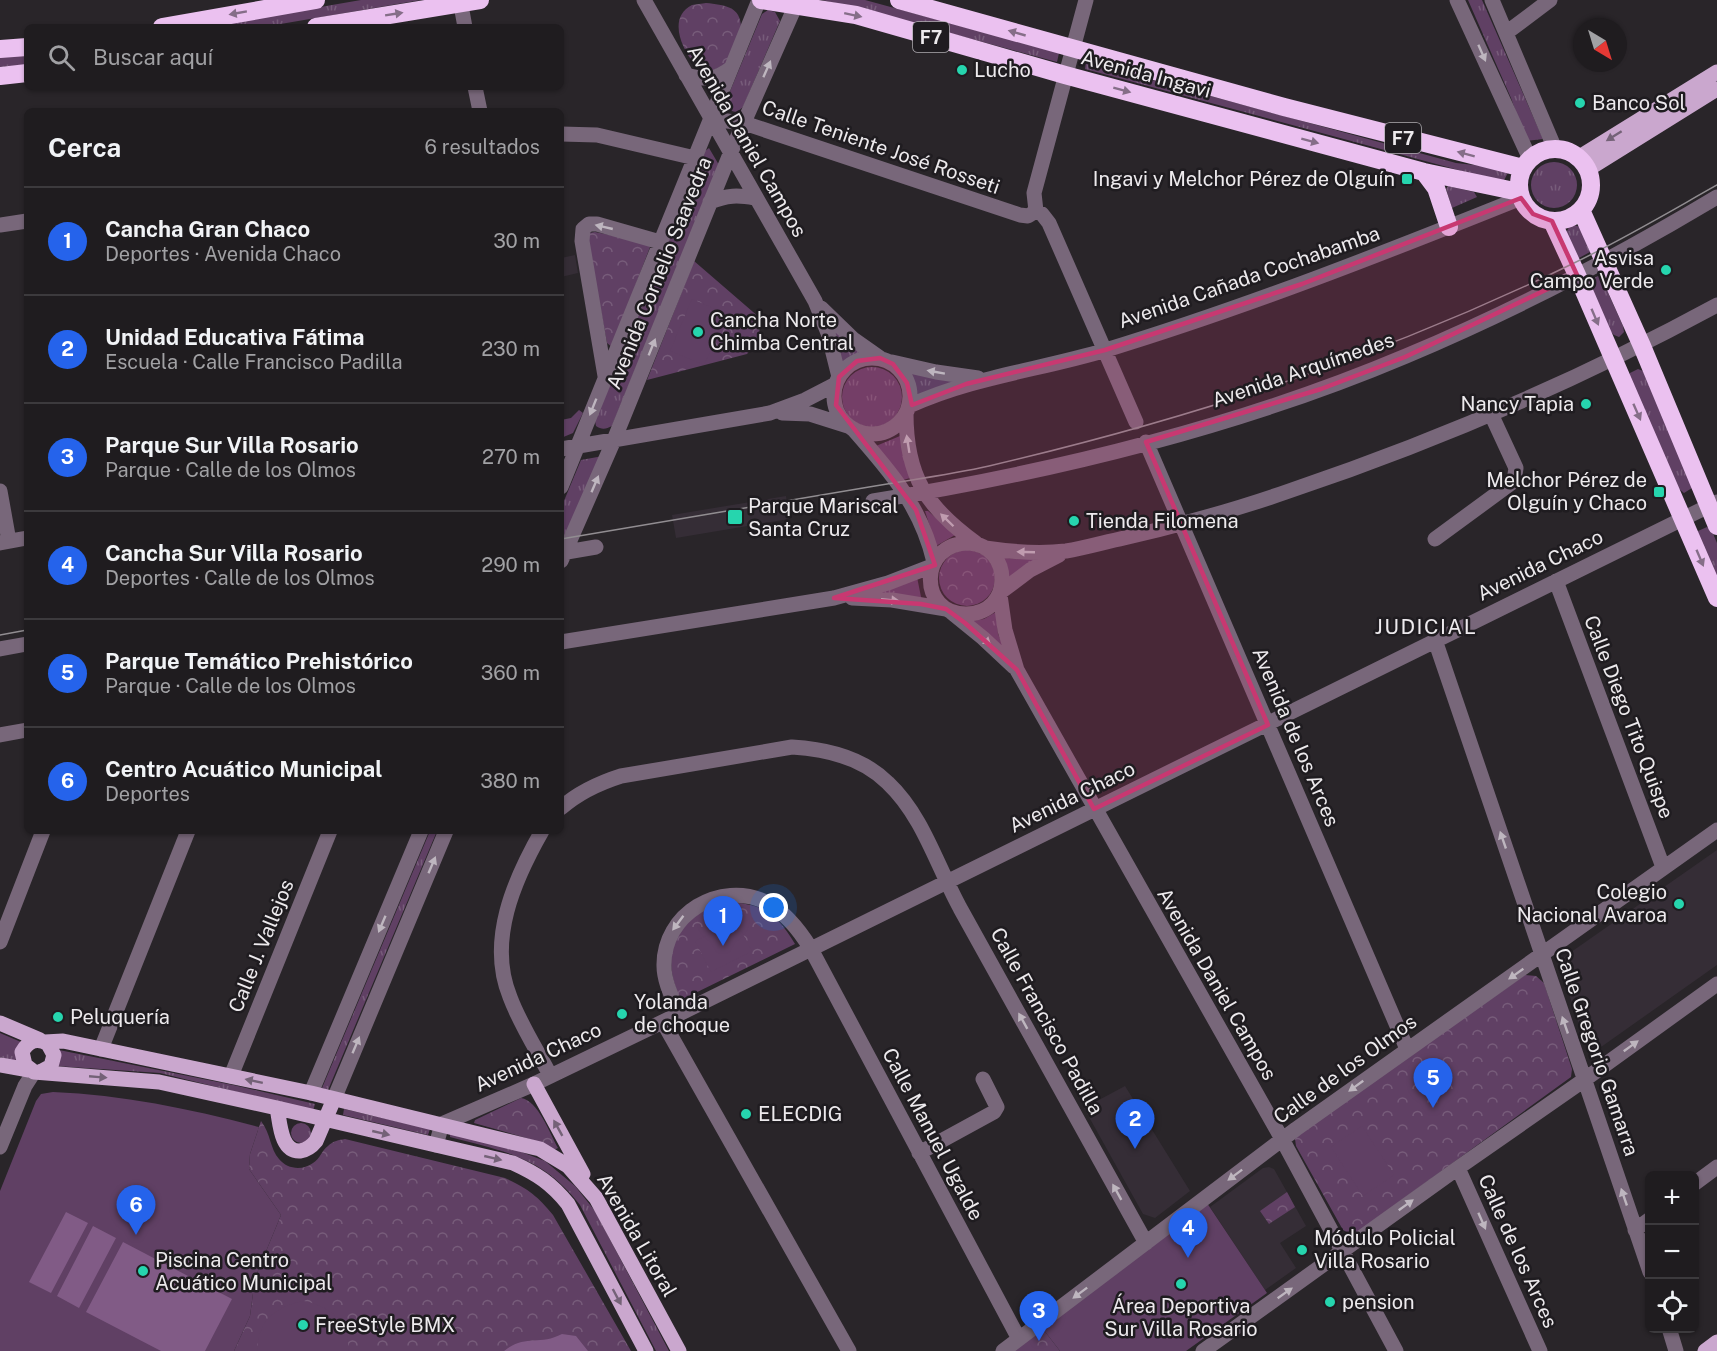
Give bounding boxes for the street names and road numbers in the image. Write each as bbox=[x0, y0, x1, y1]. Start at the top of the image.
road number: F7 bbox=[913, 22, 949, 52]
street label: Avenida Daniel Campos bbox=[682, 41, 812, 241]
street label: Avenida Ingavi bbox=[1078, 45, 1214, 103]
street label: Calle Teniente José Rosseti bbox=[759, 95, 1003, 199]
road number: F7 bbox=[1385, 123, 1421, 153]
street label: Avenida Cornelio Saavedra bbox=[601, 153, 717, 393]
street label: Avenida Cañada Cochabamba bbox=[1115, 221, 1383, 333]
street label: Avenida Arquímedes bbox=[1209, 328, 1397, 412]
street label: Avenida Chaco bbox=[1473, 524, 1607, 606]
street label: Calle Diego Tito Quispe bbox=[1579, 612, 1679, 822]
street label: Avenida de los Arces bbox=[1247, 644, 1345, 830]
street label: Avenida Chaco bbox=[1005, 756, 1139, 838]
street label: Calle J. Vallejos bbox=[223, 876, 299, 1016]
street label: Avenida Daniel Campos bbox=[1152, 884, 1282, 1084]
street label: Calle Francisco Padilla bbox=[986, 923, 1108, 1119]
street label: Calle Gregorio Gamarra bbox=[1550, 945, 1644, 1159]
street label: Calle de los Olmos bbox=[1269, 1009, 1421, 1129]
street label: Avenida Chaco bbox=[471, 1017, 605, 1097]
street label: Calle Manuel Ugalde bbox=[877, 1044, 989, 1224]
street label: Avenida Litoral bbox=[592, 1169, 682, 1301]
street label: Calle de los Arces bbox=[1473, 1170, 1563, 1332]

